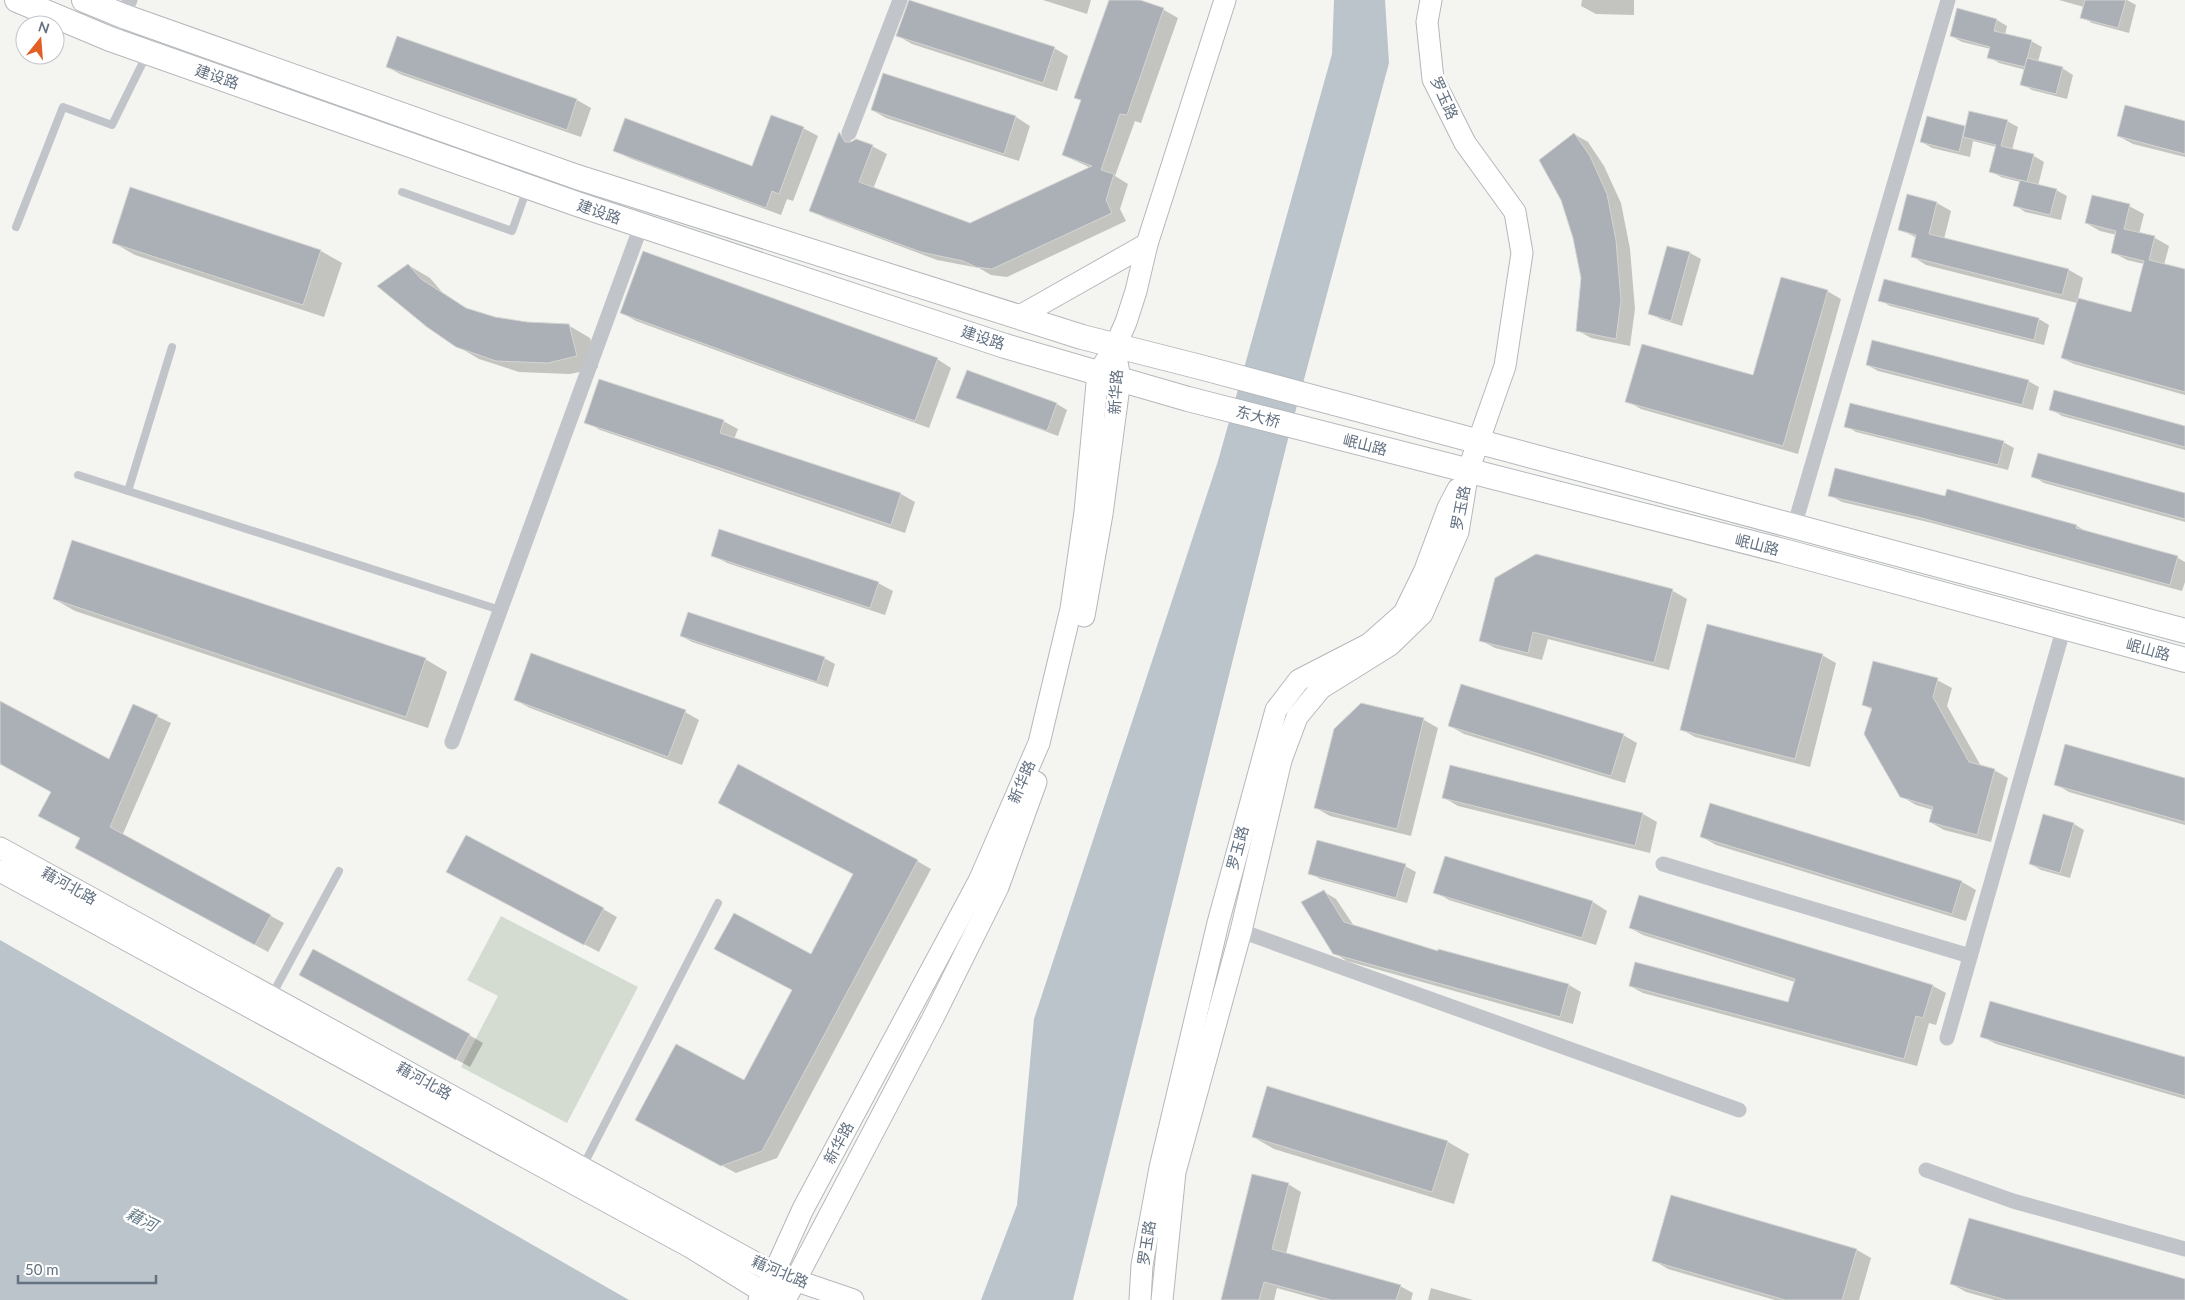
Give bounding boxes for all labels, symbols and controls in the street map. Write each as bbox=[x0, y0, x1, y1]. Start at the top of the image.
north arrow bbox=[15, 15, 65, 65]
text: N bbox=[36, 17, 52, 37]
street label: 建设路 bbox=[193, 60, 242, 92]
street label: 罗玉路 bbox=[1428, 73, 1462, 122]
street label: 建设路 bbox=[575, 195, 624, 227]
street label: 建设路 bbox=[959, 322, 1007, 353]
street label: 新华路 bbox=[1105, 369, 1125, 415]
street label: 东大桥 bbox=[1234, 402, 1282, 431]
street label: 岷山路 bbox=[1341, 430, 1389, 458]
street label: 罗玉路 bbox=[1447, 484, 1473, 532]
street label: 岷山路 bbox=[1733, 530, 1781, 558]
street label: 岷山路 bbox=[2124, 635, 2172, 664]
street label: 新华路 bbox=[1004, 757, 1038, 806]
street label: 罗玉路 bbox=[1223, 824, 1252, 872]
street label: 藉河北路 bbox=[39, 863, 100, 908]
street label: 藉河北路 bbox=[394, 1058, 455, 1103]
street label: 新华路 bbox=[820, 1118, 857, 1167]
water label: 藉河 bbox=[124, 1203, 163, 1235]
street label: 罗玉路 bbox=[1134, 1219, 1158, 1266]
street label: 藉河北路 bbox=[749, 1251, 812, 1291]
scale bar bbox=[18, 1252, 155, 1284]
text: 50 m bbox=[25, 1260, 59, 1278]

